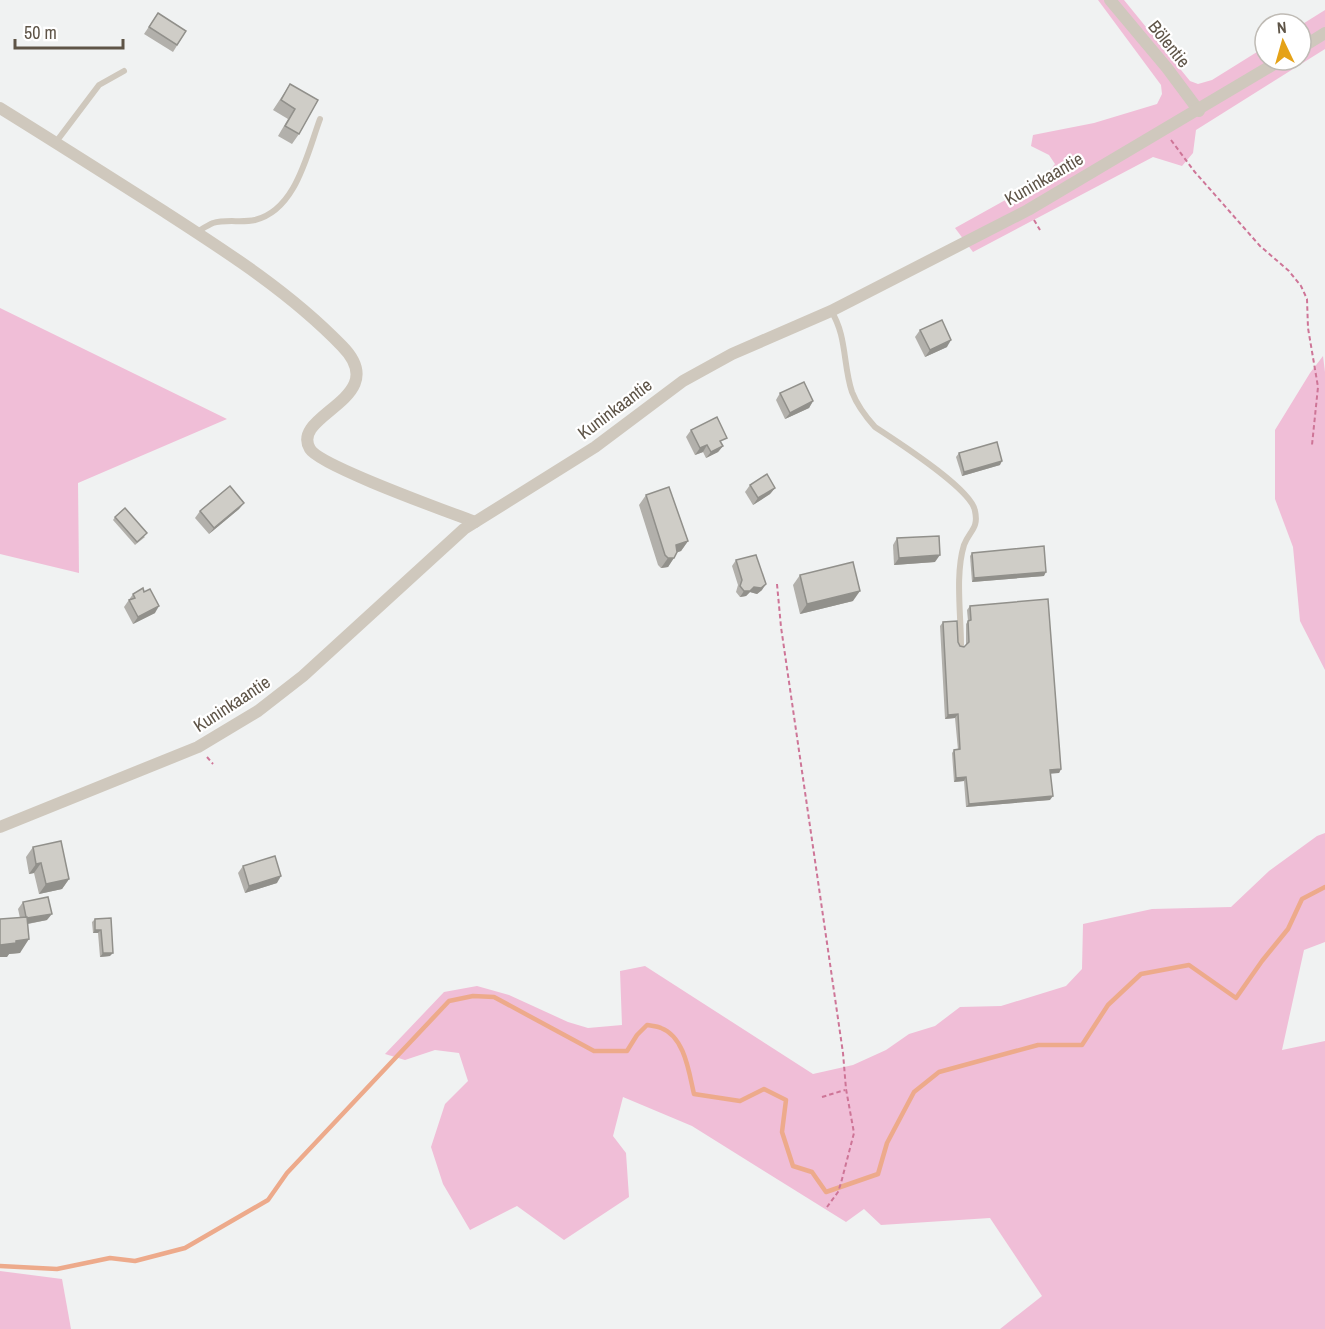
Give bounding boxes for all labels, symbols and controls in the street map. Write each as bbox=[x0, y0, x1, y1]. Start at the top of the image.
scale bar bbox=[15, 12, 123, 50]
north arrow bbox=[1253, 12, 1313, 72]
street label: Bölentie bbox=[1143, 15, 1196, 73]
text: N bbox=[1276, 16, 1287, 38]
text: 50 m bbox=[24, 20, 57, 45]
street label: Kuninkaantie bbox=[1000, 146, 1088, 211]
street label: Kuninkaantie bbox=[572, 372, 657, 445]
street label: Kuninkaantie bbox=[188, 669, 275, 738]

